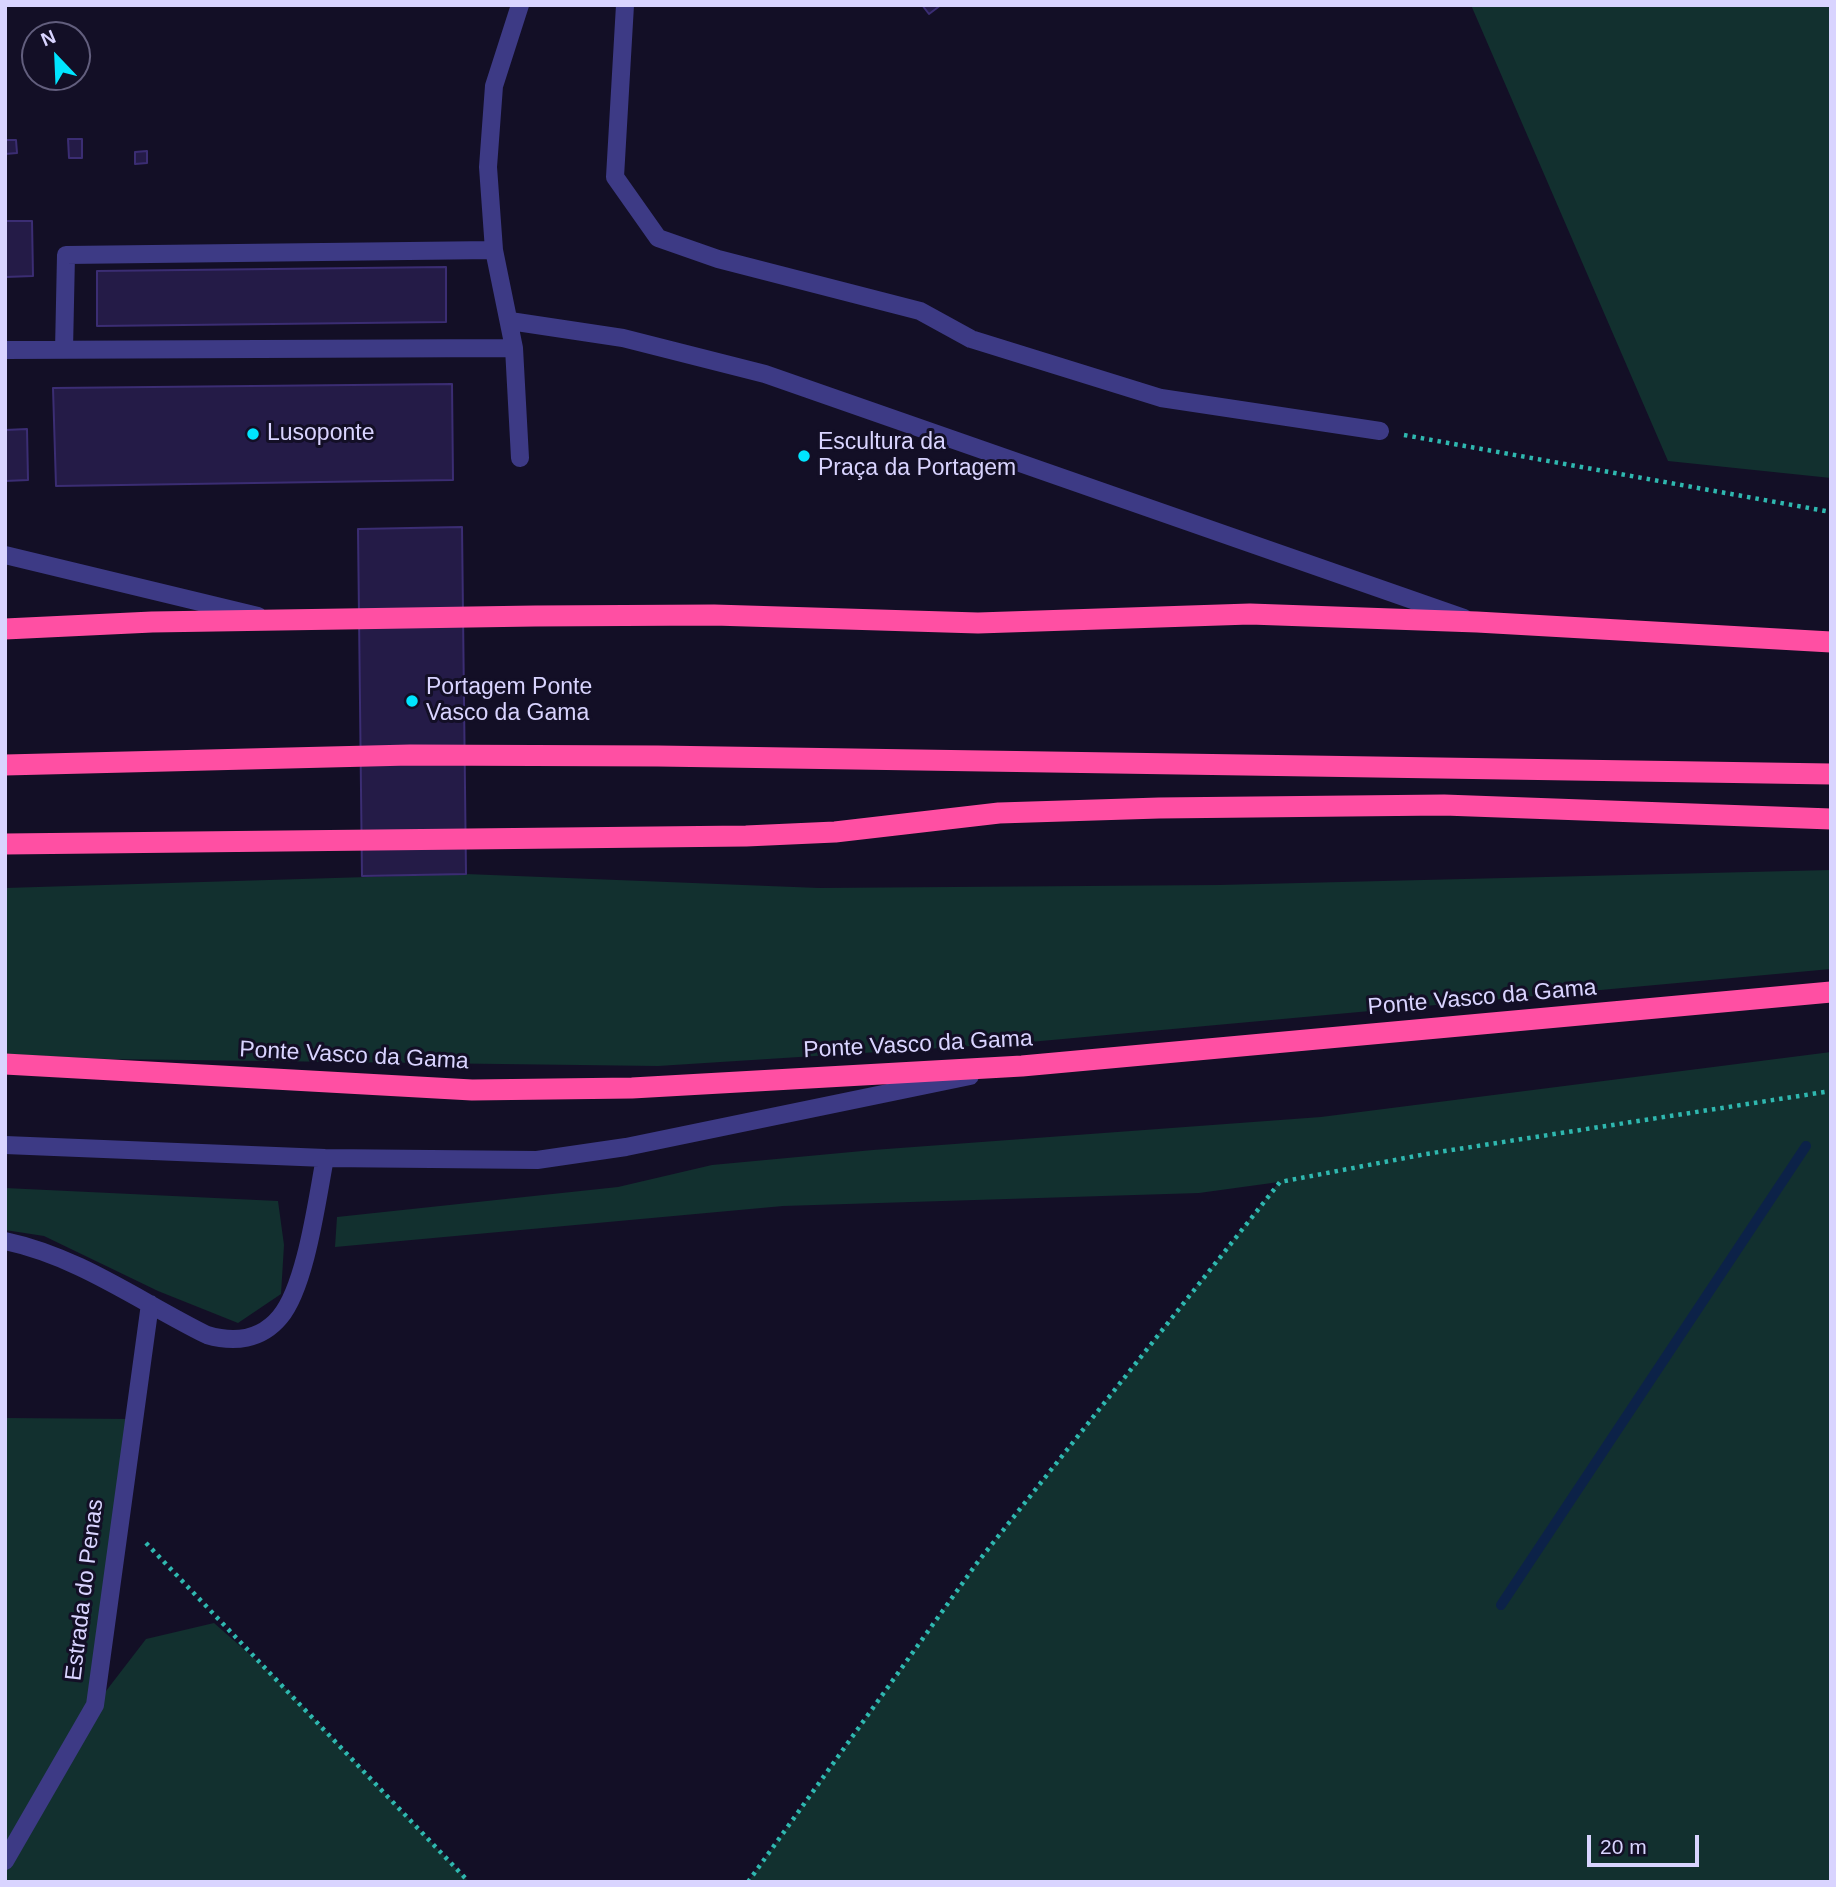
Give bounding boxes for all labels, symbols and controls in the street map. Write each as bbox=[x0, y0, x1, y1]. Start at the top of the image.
north arrow bbox=[21, 21, 91, 91]
text: N bbox=[38, 26, 59, 50]
place label: Lusoponte bbox=[267, 420, 374, 448]
marker: Lusoponte bbox=[245, 426, 261, 442]
place label: Escultura da Praça da Portagem bbox=[818, 429, 1016, 483]
marker: Escultura da Praça da Portagem bbox=[796, 448, 812, 464]
place label: Portagem Ponte Vasco da Gama bbox=[426, 674, 592, 728]
marker: Portagem Ponte Vasco da Gama bbox=[404, 693, 420, 709]
street label: Ponte Vasco da Gama bbox=[1366, 974, 1598, 1022]
street label: Ponte Vasco da Gama bbox=[803, 1025, 1033, 1065]
street label: Ponte Vasco da Gama bbox=[239, 1036, 469, 1076]
street label: Estrada do Penas bbox=[60, 1498, 110, 1682]
scale bar bbox=[1591, 1820, 1703, 1864]
text: 20 m bbox=[1600, 1835, 1647, 1858]

